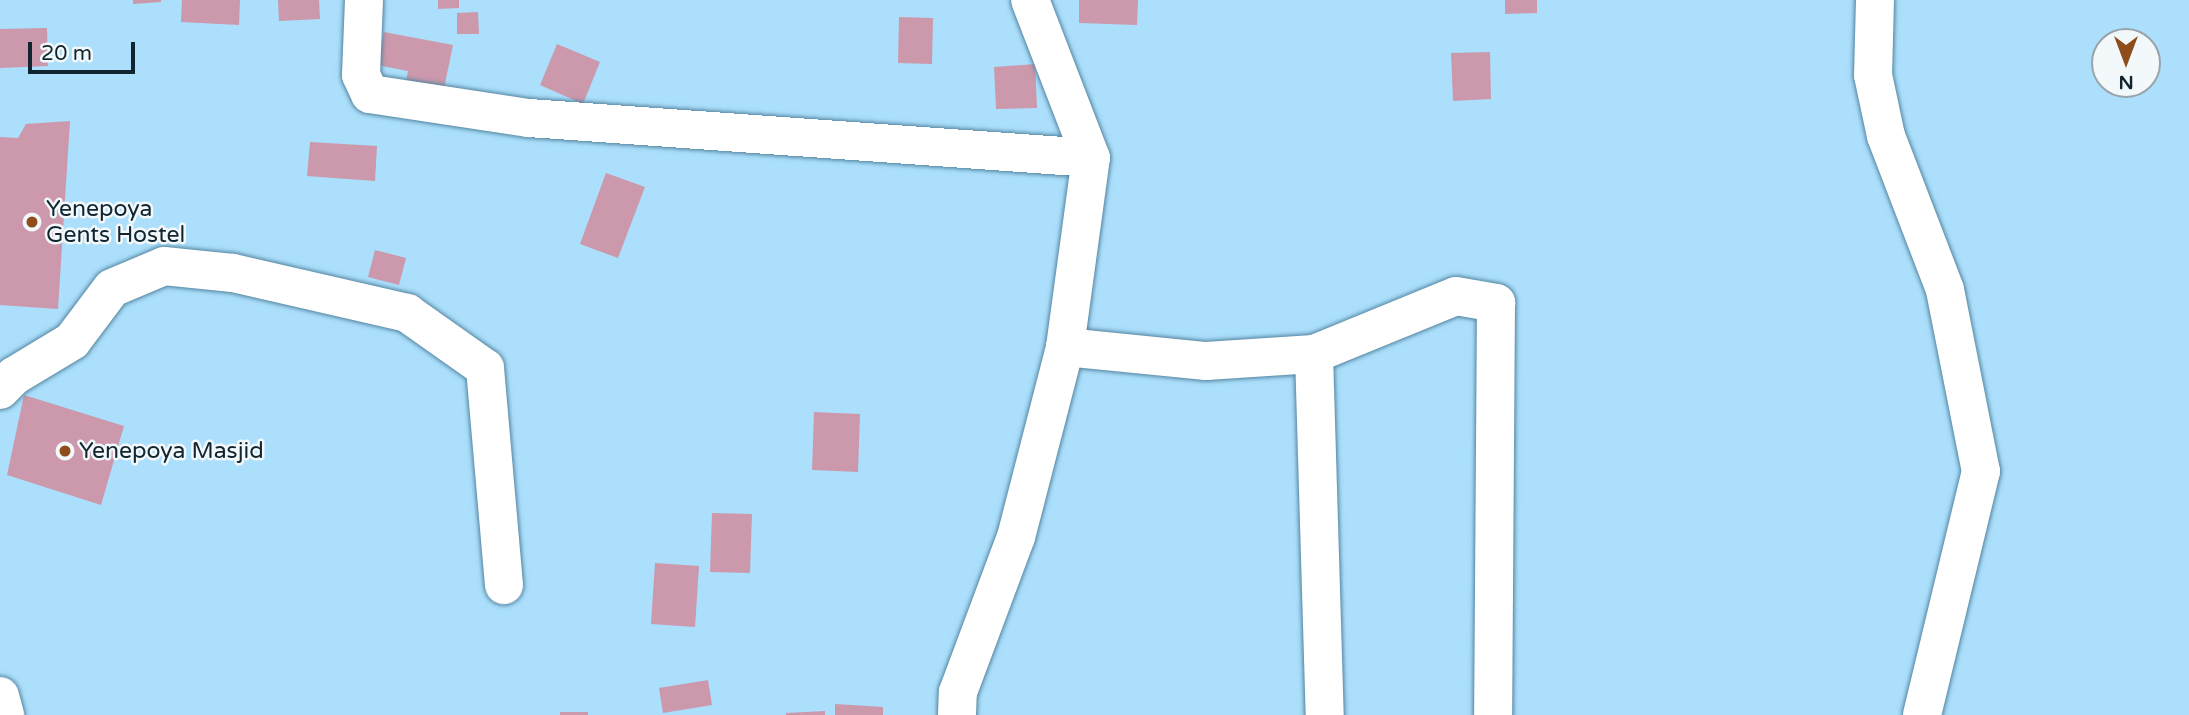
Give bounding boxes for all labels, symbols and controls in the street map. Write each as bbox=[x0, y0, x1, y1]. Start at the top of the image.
scale bar bbox=[32, 28, 138, 72]
north arrow bbox=[2091, 28, 2161, 98]
text: 20 m bbox=[41, 41, 92, 66]
text: N bbox=[2118, 71, 2134, 93]
place label: Yenepoya Gents Hostel bbox=[46, 195, 185, 249]
marker: Yenepoya Gents Hostel bbox=[24, 214, 40, 230]
place label: Yenepoya Masjid bbox=[79, 437, 264, 465]
marker: Yenepoya Masjid bbox=[57, 443, 73, 459]

